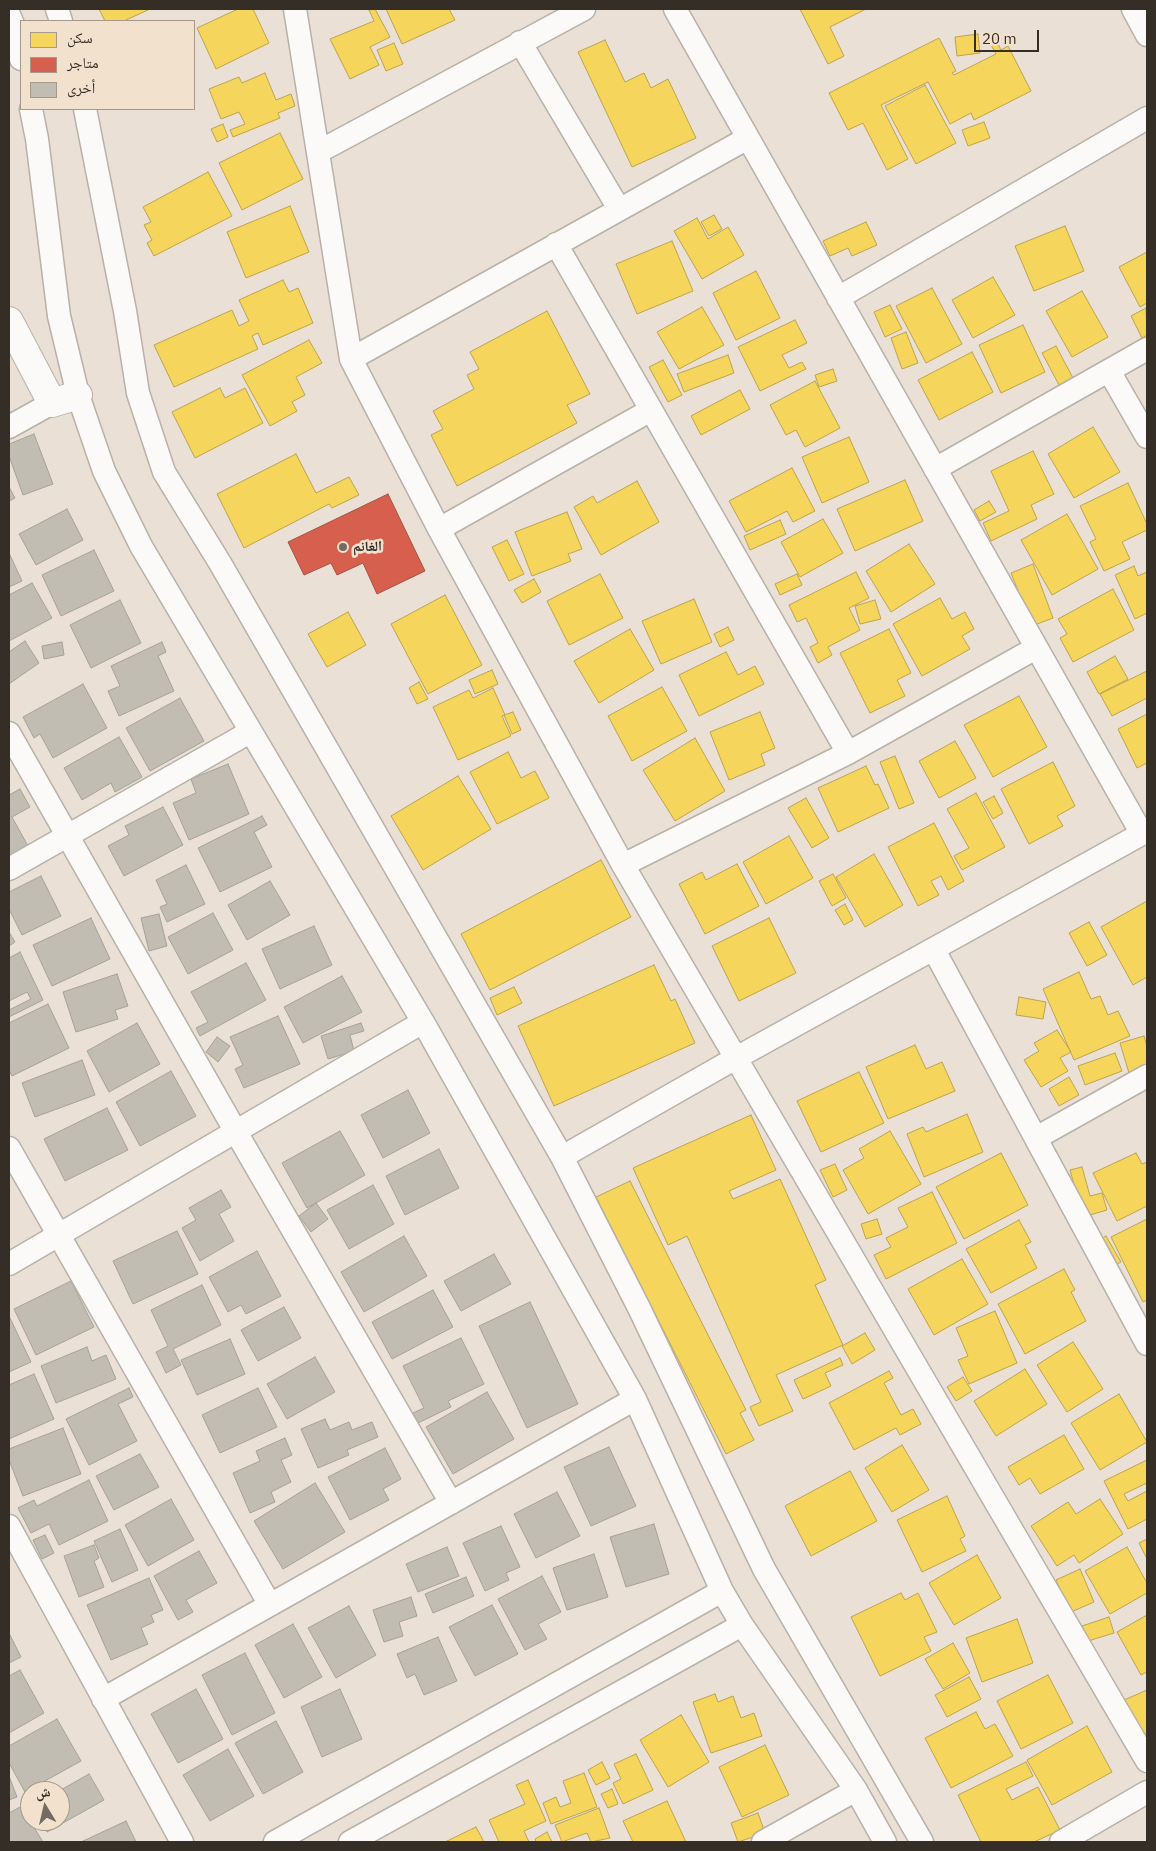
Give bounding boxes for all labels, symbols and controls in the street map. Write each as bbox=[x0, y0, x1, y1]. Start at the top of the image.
legend bbox=[20, 20, 195, 110]
scale bar bbox=[976, 20, 1041, 52]
text: سكن bbox=[67, 28, 93, 47]
text: 20 m bbox=[982, 29, 1017, 48]
text: متاجر bbox=[67, 53, 99, 72]
text: أخرى bbox=[67, 78, 95, 97]
place label: الغانم bbox=[353, 539, 382, 555]
marker: الغانم bbox=[337, 541, 349, 553]
north arrow bbox=[20, 1781, 70, 1831]
text: ش bbox=[34, 1782, 52, 1802]

